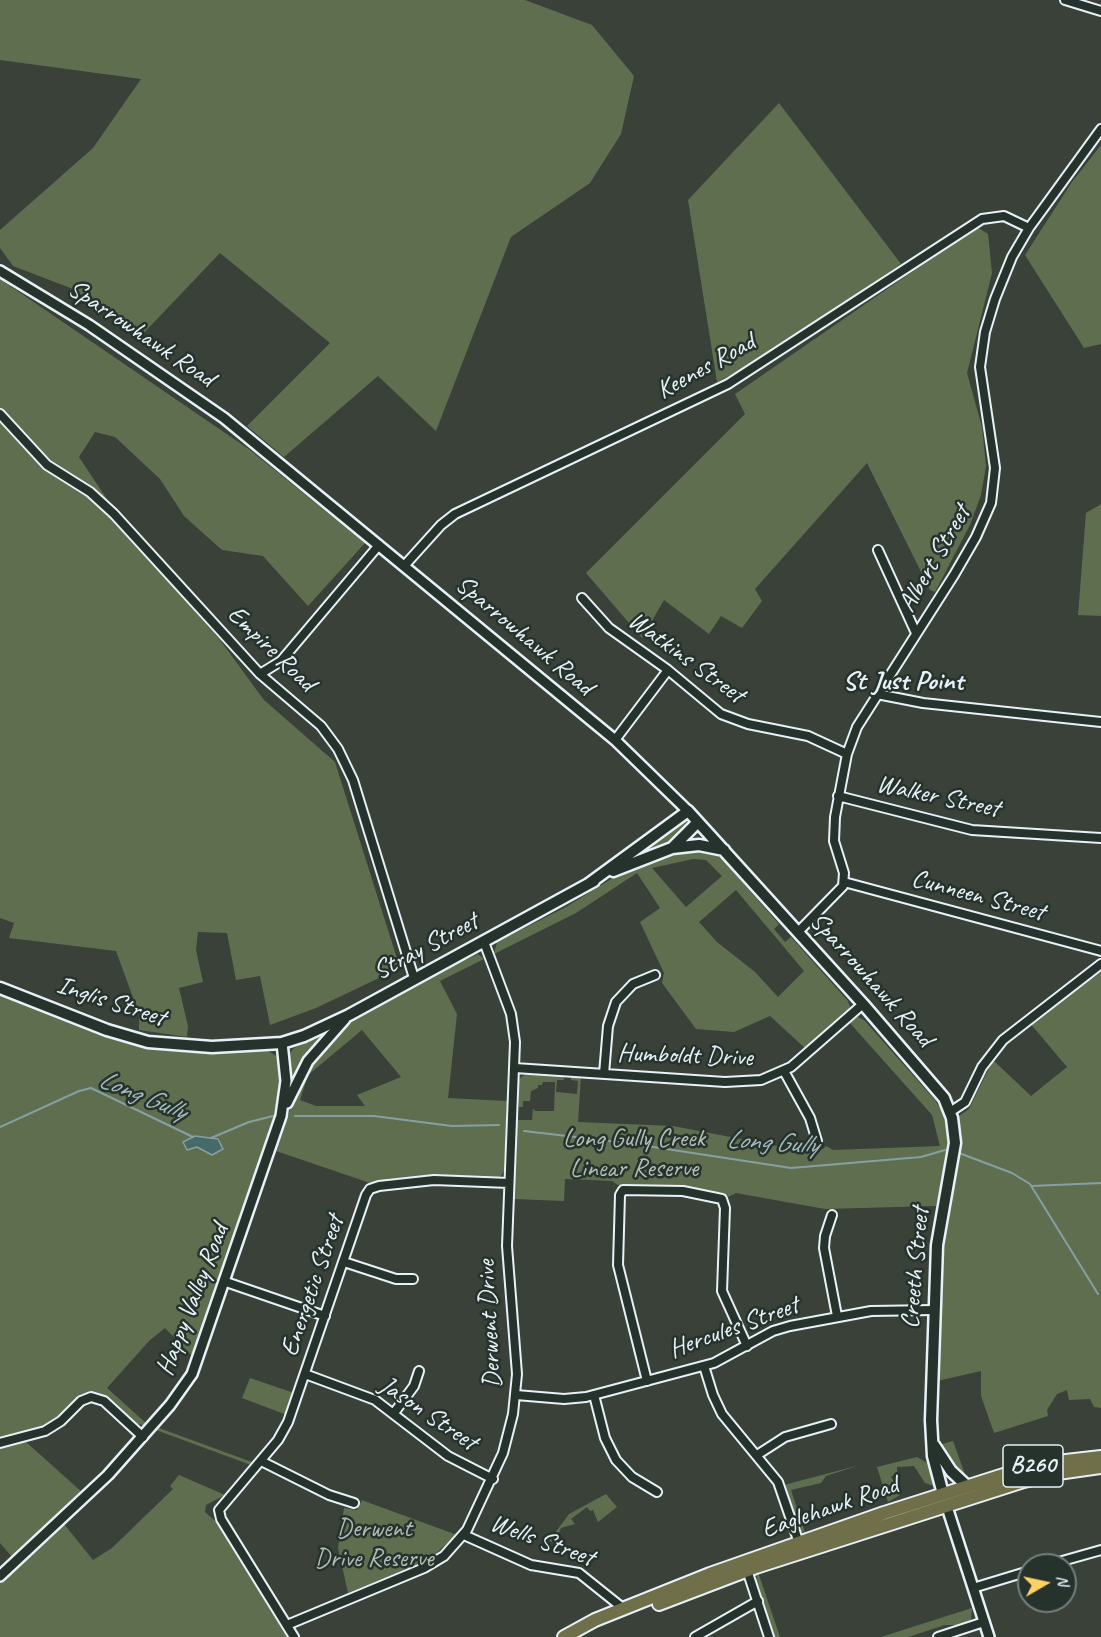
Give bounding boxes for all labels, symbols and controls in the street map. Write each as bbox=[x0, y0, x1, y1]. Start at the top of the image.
street label: Sparrowhawk Road bbox=[62, 273, 220, 395]
street label: Keenes Road bbox=[651, 327, 761, 407]
street label: Albert Street bbox=[892, 500, 978, 618]
street label: Sparrowhawk Road bbox=[449, 569, 599, 703]
street label: Empire Road bbox=[220, 599, 322, 699]
street label: Watkins Street bbox=[622, 605, 750, 711]
district label: St Just Point bbox=[843, 666, 963, 698]
street label: Walker Street bbox=[874, 769, 1002, 825]
street label: Cunneen Street bbox=[908, 863, 1048, 929]
street label: Stray Street bbox=[368, 906, 484, 988]
street label: Sparrowhawk Road bbox=[802, 906, 940, 1054]
street label: Inglis Street bbox=[53, 970, 169, 1034]
street label: Humboldt Drive bbox=[617, 1038, 753, 1074]
water label: Long Gully bbox=[94, 1064, 190, 1128]
park label: Long Gully Creek Linear Reserve bbox=[563, 1123, 705, 1184]
water label: Long Gully bbox=[725, 1124, 819, 1162]
street label: Creeth Street bbox=[895, 1206, 937, 1330]
street label: Energetic Street bbox=[274, 1212, 352, 1360]
street label: Happy Valley Road bbox=[150, 1220, 236, 1380]
street label: Derwent Drive bbox=[471, 1259, 509, 1389]
street label: Hercules Street bbox=[665, 1290, 803, 1366]
street label: Jason Street bbox=[373, 1370, 483, 1458]
road number: B260 bbox=[1003, 1445, 1063, 1487]
street label: Eaglehawk Road bbox=[758, 1470, 902, 1546]
street label: Wells Street bbox=[486, 1508, 598, 1574]
park label: Derwent Drive Reserve bbox=[315, 1513, 433, 1574]
north arrow bbox=[1017, 1553, 1077, 1613]
text: N bbox=[1052, 1574, 1073, 1587]

